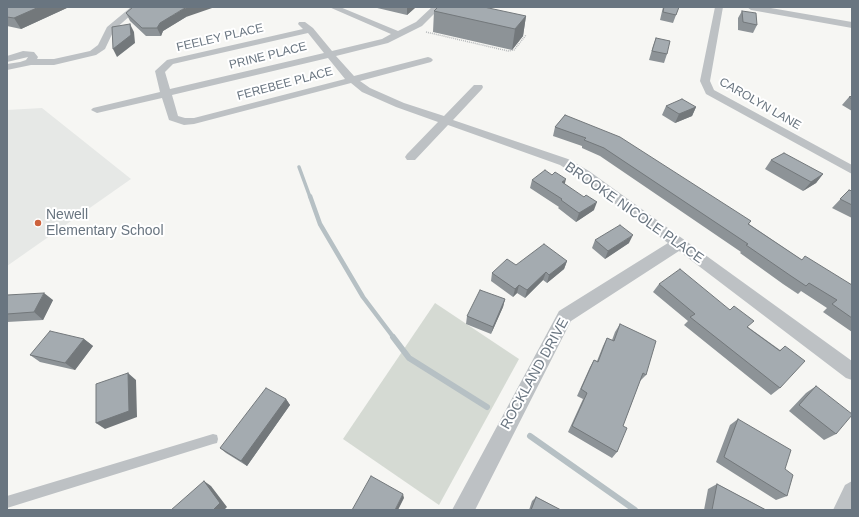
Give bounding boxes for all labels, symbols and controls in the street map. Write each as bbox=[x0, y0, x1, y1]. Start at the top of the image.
street label: FEELEY PLACE bbox=[175, 21, 265, 55]
street label: PRINE PLACE bbox=[228, 39, 308, 73]
street label: FEREBEE PLACE bbox=[235, 64, 335, 104]
street label: CAROLYN LANE bbox=[717, 75, 803, 133]
street label: BROOKE NICOLE PLACE bbox=[561, 159, 707, 267]
place label: Newell Elementary School bbox=[46, 207, 164, 240]
marker: Newell Elementary School bbox=[33, 218, 43, 228]
street label: ROCKLAND DRIVE bbox=[497, 315, 573, 433]

